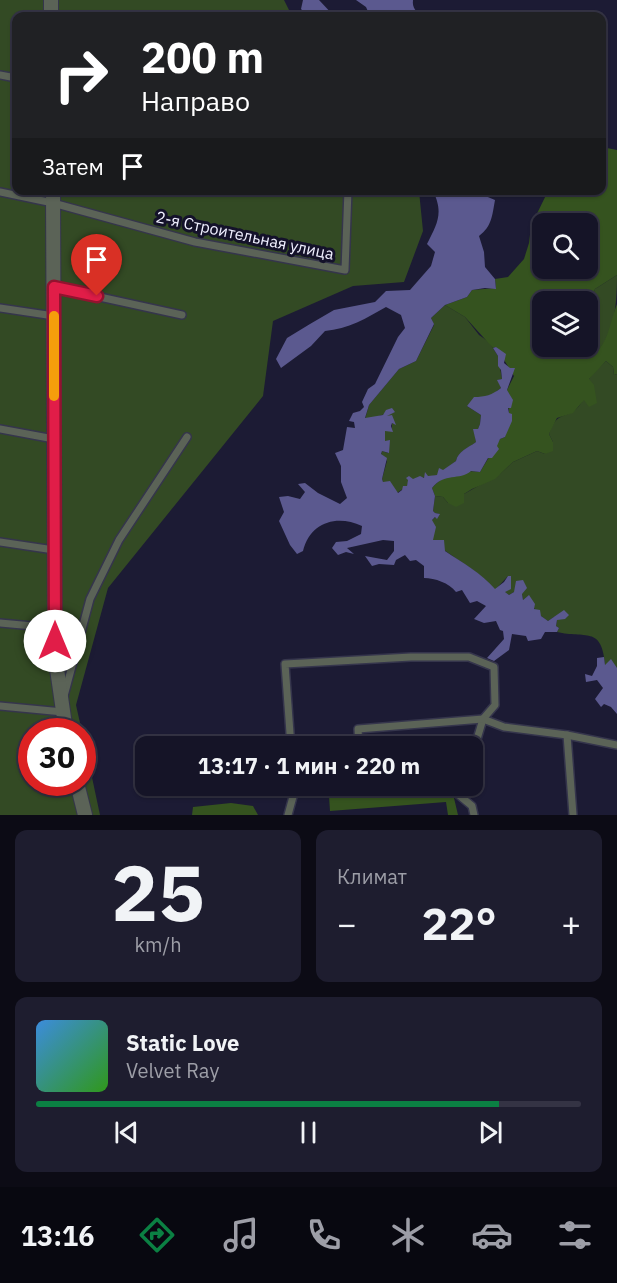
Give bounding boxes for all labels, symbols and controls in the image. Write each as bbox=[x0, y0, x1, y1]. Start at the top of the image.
text: 200 m bbox=[141, 30, 264, 85]
icon: right bbox=[42, 36, 120, 114]
text: Направо bbox=[141, 83, 250, 118]
icon: arrive bbox=[116, 150, 149, 183]
text: Затем bbox=[42, 152, 104, 181]
street label: 2-я Строительная улица bbox=[154, 206, 336, 264]
map controls bbox=[532, 213, 598, 357]
button: search bbox=[532, 213, 598, 279]
pin bbox=[71, 234, 122, 296]
icon: arrive bbox=[80, 243, 113, 276]
button: layers bbox=[532, 291, 598, 357]
position arrow bbox=[23, 609, 87, 673]
speed limit sign: 30 bbox=[18, 718, 96, 796]
text: 13:17 · 1 мин · 220 m bbox=[198, 751, 420, 780]
text: 25 bbox=[111, 841, 205, 942]
text: Климат bbox=[337, 863, 407, 890]
text: 22° bbox=[421, 894, 497, 952]
text: − bbox=[337, 902, 357, 945]
text: + bbox=[561, 902, 581, 945]
text: km/h bbox=[134, 931, 182, 958]
text: Static Love bbox=[126, 1028, 239, 1057]
text: Velvet Ray bbox=[126, 1057, 219, 1084]
icon: previous bbox=[110, 1116, 143, 1149]
icon: pause bbox=[292, 1116, 325, 1149]
icon: next bbox=[474, 1116, 507, 1149]
icon: directions bbox=[136, 1214, 178, 1256]
icon: music bbox=[220, 1214, 262, 1256]
icon: phone bbox=[303, 1214, 345, 1256]
icon: climate bbox=[387, 1214, 429, 1256]
icon: car bbox=[471, 1214, 513, 1256]
icon: filters bbox=[554, 1214, 596, 1256]
text: 13:16 bbox=[21, 1218, 95, 1253]

